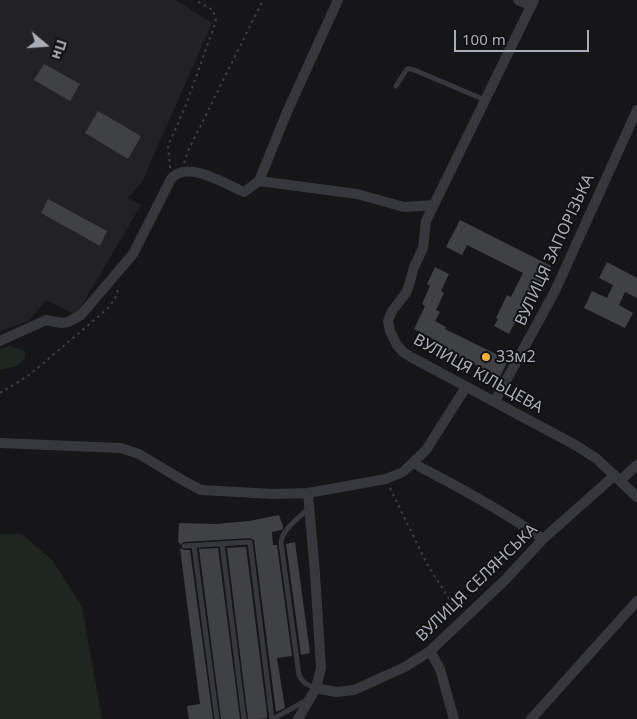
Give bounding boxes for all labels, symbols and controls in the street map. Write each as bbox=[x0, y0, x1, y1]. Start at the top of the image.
north arrow bbox=[20, 20, 70, 70]
scale bar bbox=[457, 20, 592, 52]
text: 100 m bbox=[462, 29, 506, 49]
text: Пн bbox=[48, 37, 72, 62]
street label: ВУЛИЦЯ ЗАПОРІЗЬКА bbox=[511, 171, 599, 329]
street label: ВУЛИЦЯ КІЛЬЦЕВА bbox=[410, 330, 546, 418]
place label: 33м2 bbox=[496, 347, 536, 367]
marker: 33м2 bbox=[480, 351, 492, 363]
street label: ВУЛИЦЯ СЕЛЯНСЬКА bbox=[412, 520, 542, 646]

